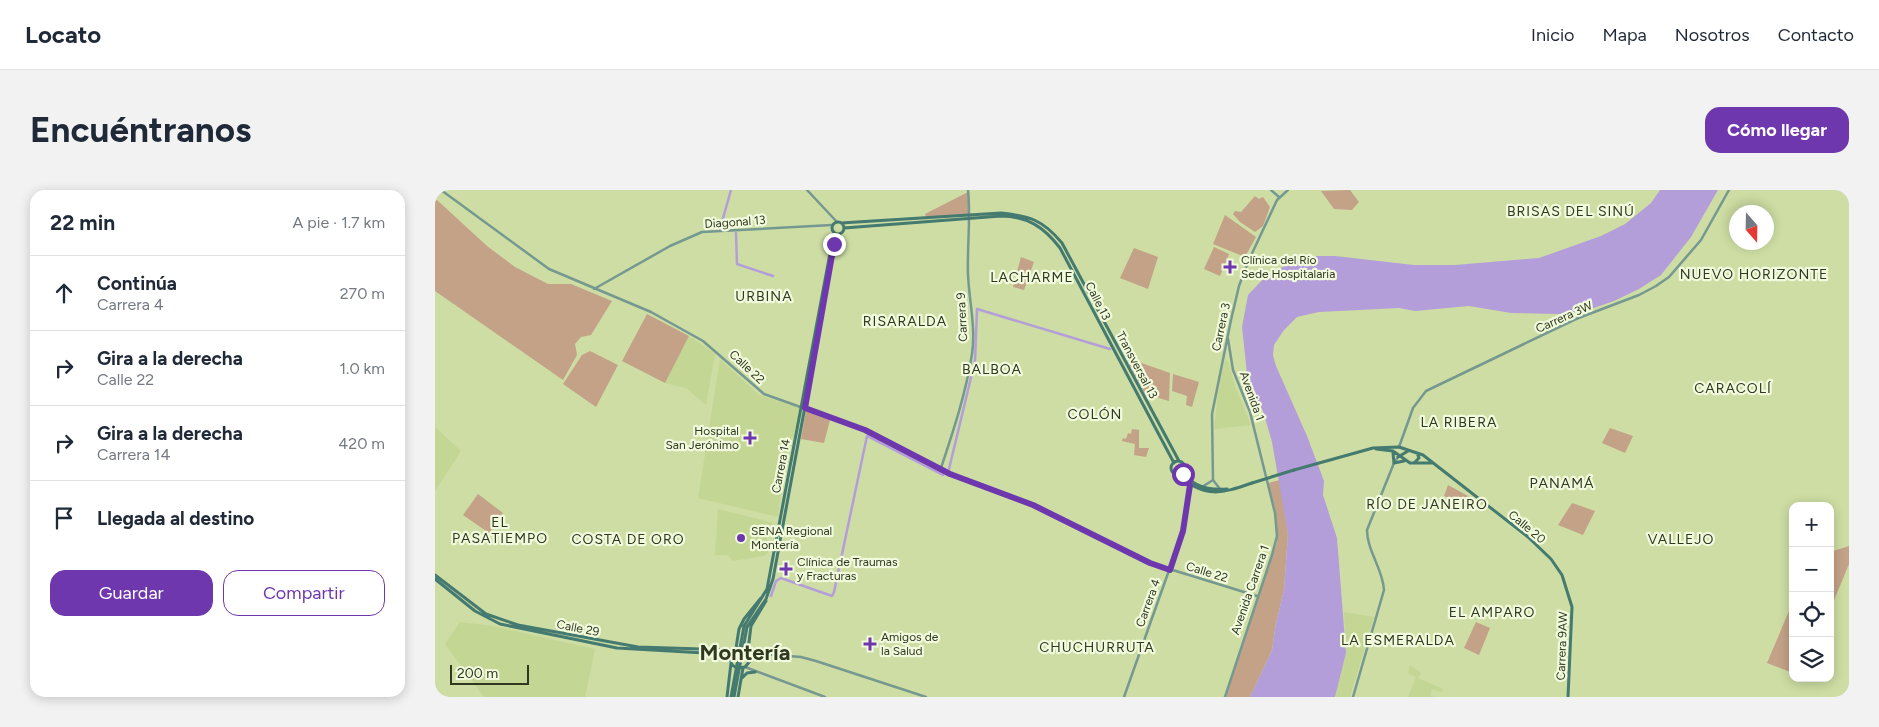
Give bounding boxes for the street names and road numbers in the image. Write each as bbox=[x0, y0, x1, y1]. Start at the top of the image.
street label: Diagonal 13 bbox=[704, 213, 766, 231]
street label: Calle 13 bbox=[1082, 280, 1114, 322]
street label: Carrera 9 bbox=[954, 292, 970, 342]
street label: Carrera 3W bbox=[1533, 298, 1595, 336]
street label: Carrera 3 bbox=[1209, 302, 1233, 352]
street label: Transversal 13 bbox=[1113, 329, 1161, 401]
street label: Calle 22 bbox=[727, 347, 767, 387]
street label: Avenida 1 bbox=[1237, 370, 1267, 422]
street label: Carrera 14 bbox=[769, 437, 793, 494]
street label: Calle 20 bbox=[1506, 508, 1549, 547]
street label: Avenida Carrera 1 bbox=[1228, 543, 1272, 637]
street label: Calle 22 bbox=[1184, 559, 1230, 585]
street label: Carrera 4 bbox=[1133, 577, 1163, 629]
street label: Carrera 9AW bbox=[1554, 611, 1570, 681]
street label: Calle 29 bbox=[556, 617, 601, 639]

